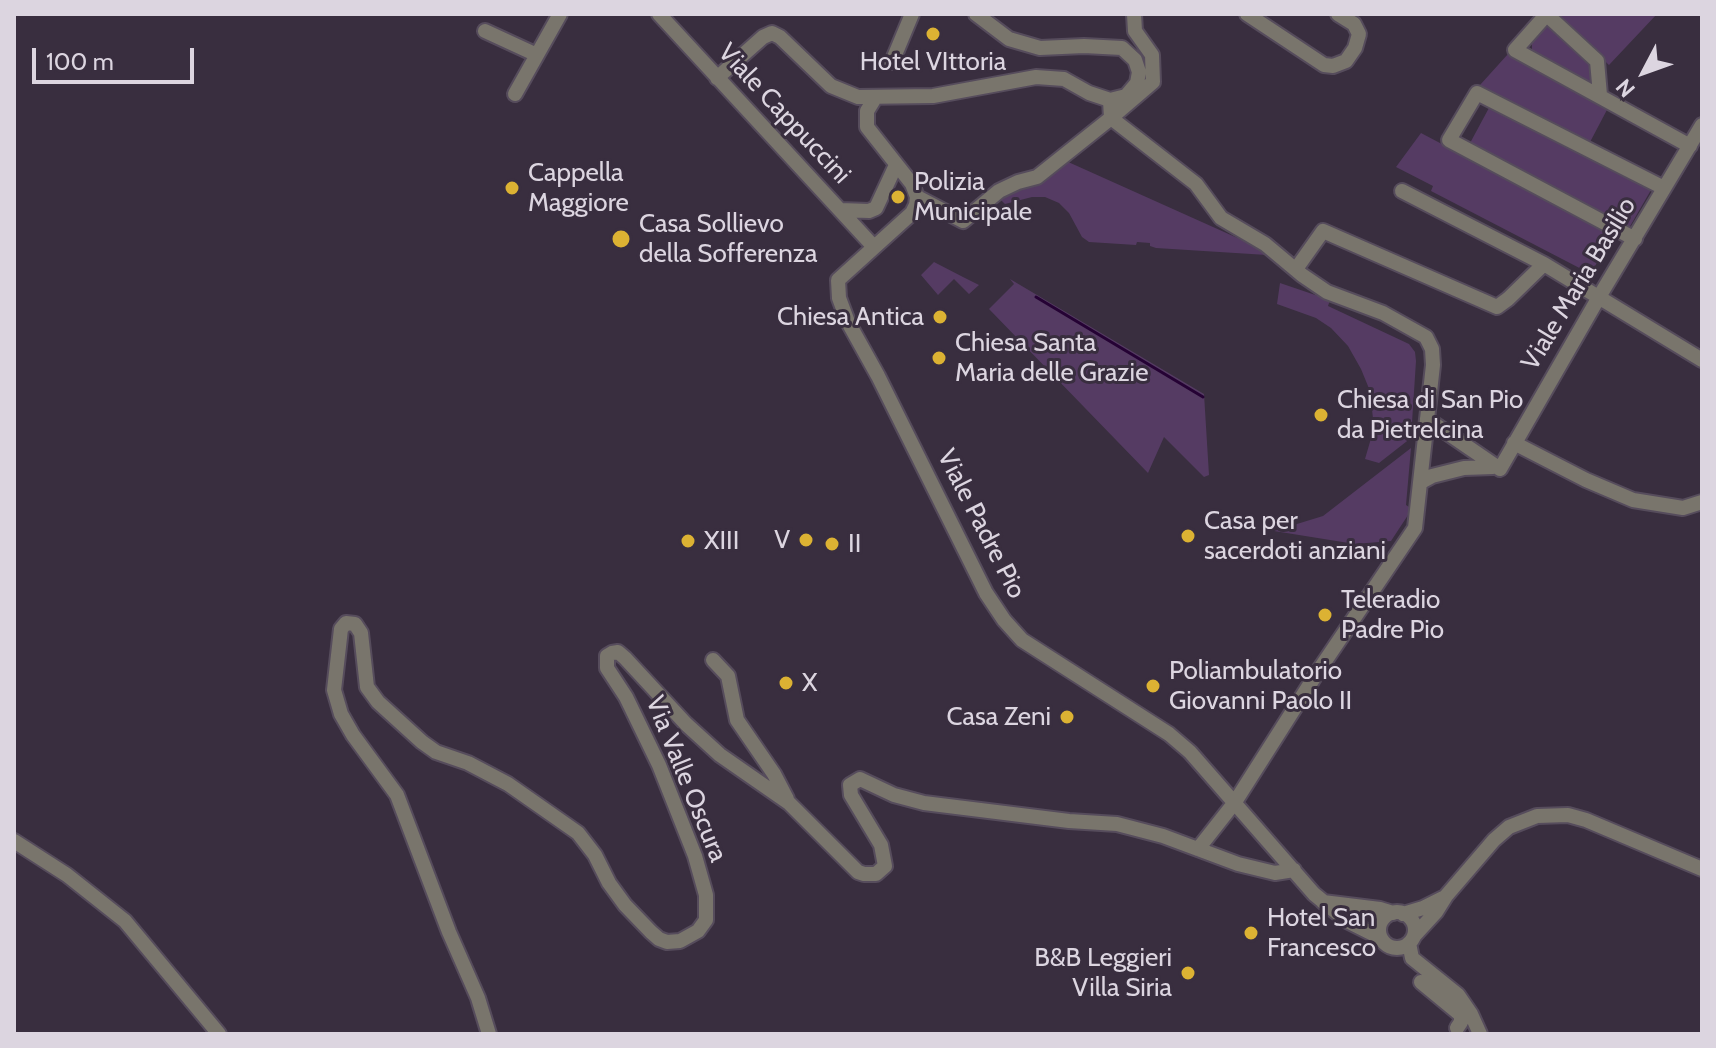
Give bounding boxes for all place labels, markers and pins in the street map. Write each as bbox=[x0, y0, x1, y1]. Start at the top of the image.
marker: Hotel VIttoria bbox=[924, 25, 942, 43]
place label: Hotel VIttoria bbox=[860, 46, 1006, 78]
place label: Cappella Maggiore bbox=[528, 157, 629, 218]
place label: Polizia Municipale bbox=[914, 166, 1032, 228]
marker: Cappella Maggiore bbox=[503, 179, 521, 197]
marker: Polizia Municipale bbox=[889, 188, 907, 206]
place label: Casa Sollievo della Sofferenza bbox=[639, 208, 817, 270]
marker: Casa Sollievo della Sofferenza bbox=[610, 228, 632, 250]
place label: Chiesa Antica bbox=[777, 301, 924, 333]
marker: Chiesa Antica bbox=[931, 308, 949, 326]
place label: Chiesa Santa Maria delle Grazie bbox=[955, 327, 1148, 388]
marker: Chiesa Santa Maria delle Grazie bbox=[930, 349, 948, 367]
place label: Chiesa di San Pio da Pietrelcina bbox=[1337, 384, 1523, 446]
marker: Chiesa di San Pio da Pietrelcina bbox=[1312, 406, 1330, 424]
place label: Casa per sacerdoti anziani bbox=[1204, 505, 1386, 566]
place label: V bbox=[774, 524, 790, 556]
place label: XIII bbox=[704, 525, 739, 557]
marker: Casa per sacerdoti anziani bbox=[1179, 527, 1197, 545]
place label: II bbox=[848, 528, 861, 560]
marker: V bbox=[797, 531, 815, 549]
marker: XIII bbox=[679, 532, 697, 550]
marker: II bbox=[823, 535, 841, 553]
place label: Teleradio Padre Pio bbox=[1341, 584, 1444, 646]
marker: Teleradio Padre Pio bbox=[1316, 606, 1334, 624]
place label: Poliambulatorio Giovanni Paolo II bbox=[1169, 655, 1352, 716]
place label: X bbox=[802, 667, 817, 699]
marker: X bbox=[777, 674, 795, 692]
marker: Poliambulatorio Giovanni Paolo II bbox=[1144, 677, 1162, 695]
place label: Casa Zeni bbox=[947, 701, 1051, 733]
marker: Casa Zeni bbox=[1058, 708, 1076, 726]
place label: Hotel San Francesco bbox=[1267, 902, 1376, 964]
marker: Hotel San Francesco bbox=[1242, 924, 1260, 942]
place label: B&B Leggieri Villa Siria bbox=[1034, 942, 1172, 1004]
marker: B&B Leggieri Villa Siria bbox=[1179, 964, 1197, 982]

